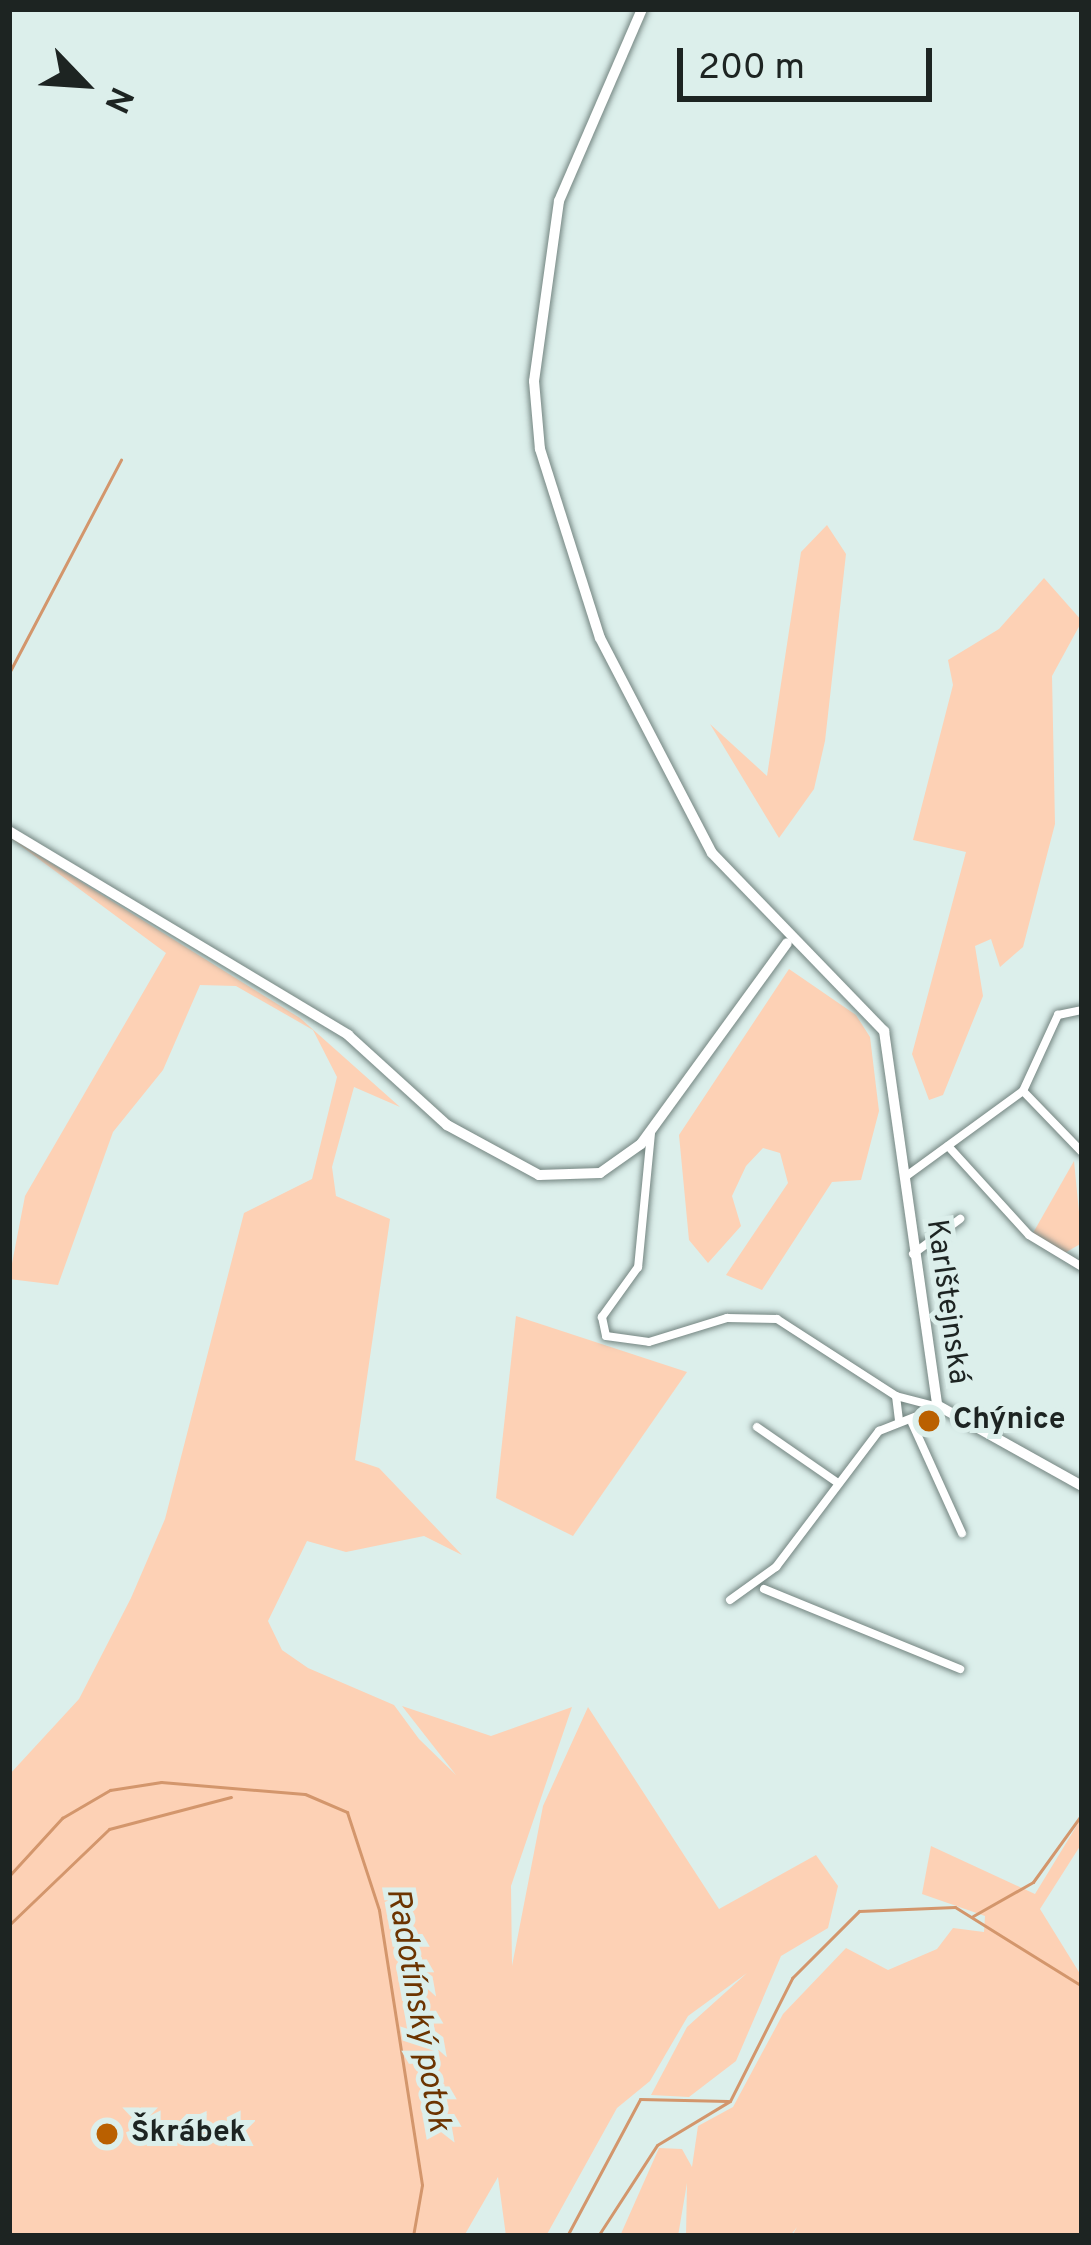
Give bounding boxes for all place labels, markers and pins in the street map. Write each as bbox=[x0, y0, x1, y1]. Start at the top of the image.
place label: Chýnice bbox=[953, 1403, 1066, 1439]
marker: Chýnice bbox=[916, 1408, 942, 1434]
place label: Škrábek bbox=[131, 2116, 246, 2152]
marker: Škrábek bbox=[94, 2121, 120, 2147]

